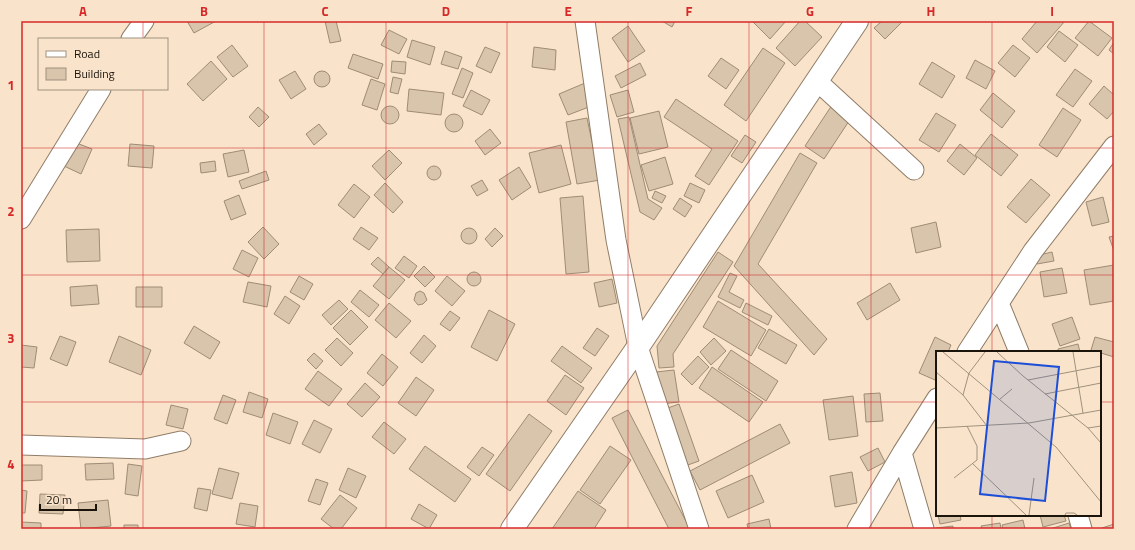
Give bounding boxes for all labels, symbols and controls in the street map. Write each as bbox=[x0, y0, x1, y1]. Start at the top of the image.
text: A bbox=[79, 1, 87, 21]
text: B bbox=[200, 1, 208, 21]
text: C bbox=[321, 1, 329, 21]
text: D bbox=[442, 1, 450, 21]
text: E bbox=[564, 1, 572, 21]
text: F bbox=[686, 1, 693, 21]
text: G bbox=[806, 1, 814, 21]
text: H bbox=[927, 1, 935, 21]
text: I bbox=[1050, 1, 1054, 21]
legend bbox=[38, 38, 168, 90]
text: Road bbox=[74, 44, 100, 63]
text: Building bbox=[74, 64, 115, 83]
text: 1 bbox=[7, 75, 15, 95]
text: 2 bbox=[7, 201, 15, 221]
text: 3 bbox=[7, 328, 15, 348]
inset map bbox=[936, 351, 1101, 516]
text: 4 bbox=[7, 454, 15, 474]
scale bar bbox=[40, 486, 96, 512]
text: 20 m bbox=[46, 490, 72, 509]

